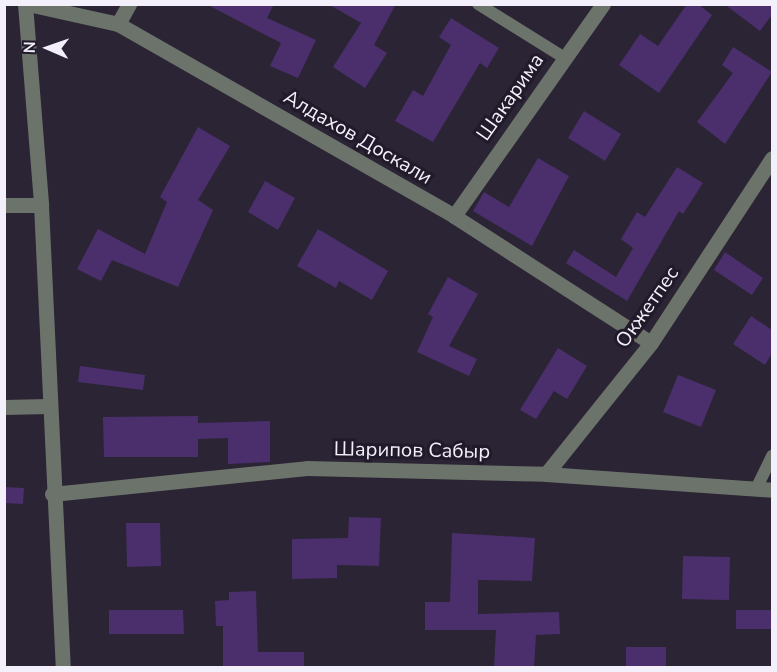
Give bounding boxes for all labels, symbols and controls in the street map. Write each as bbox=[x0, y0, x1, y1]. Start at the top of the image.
north arrow bbox=[18, 18, 78, 78]
text: N bbox=[19, 41, 41, 54]
street label: Шакарима bbox=[471, 49, 549, 145]
street label: Алдахов Доскали bbox=[280, 85, 436, 189]
street label: Окжетпес bbox=[610, 262, 684, 352]
street label: Шарипов Сабыр bbox=[334, 437, 490, 463]

